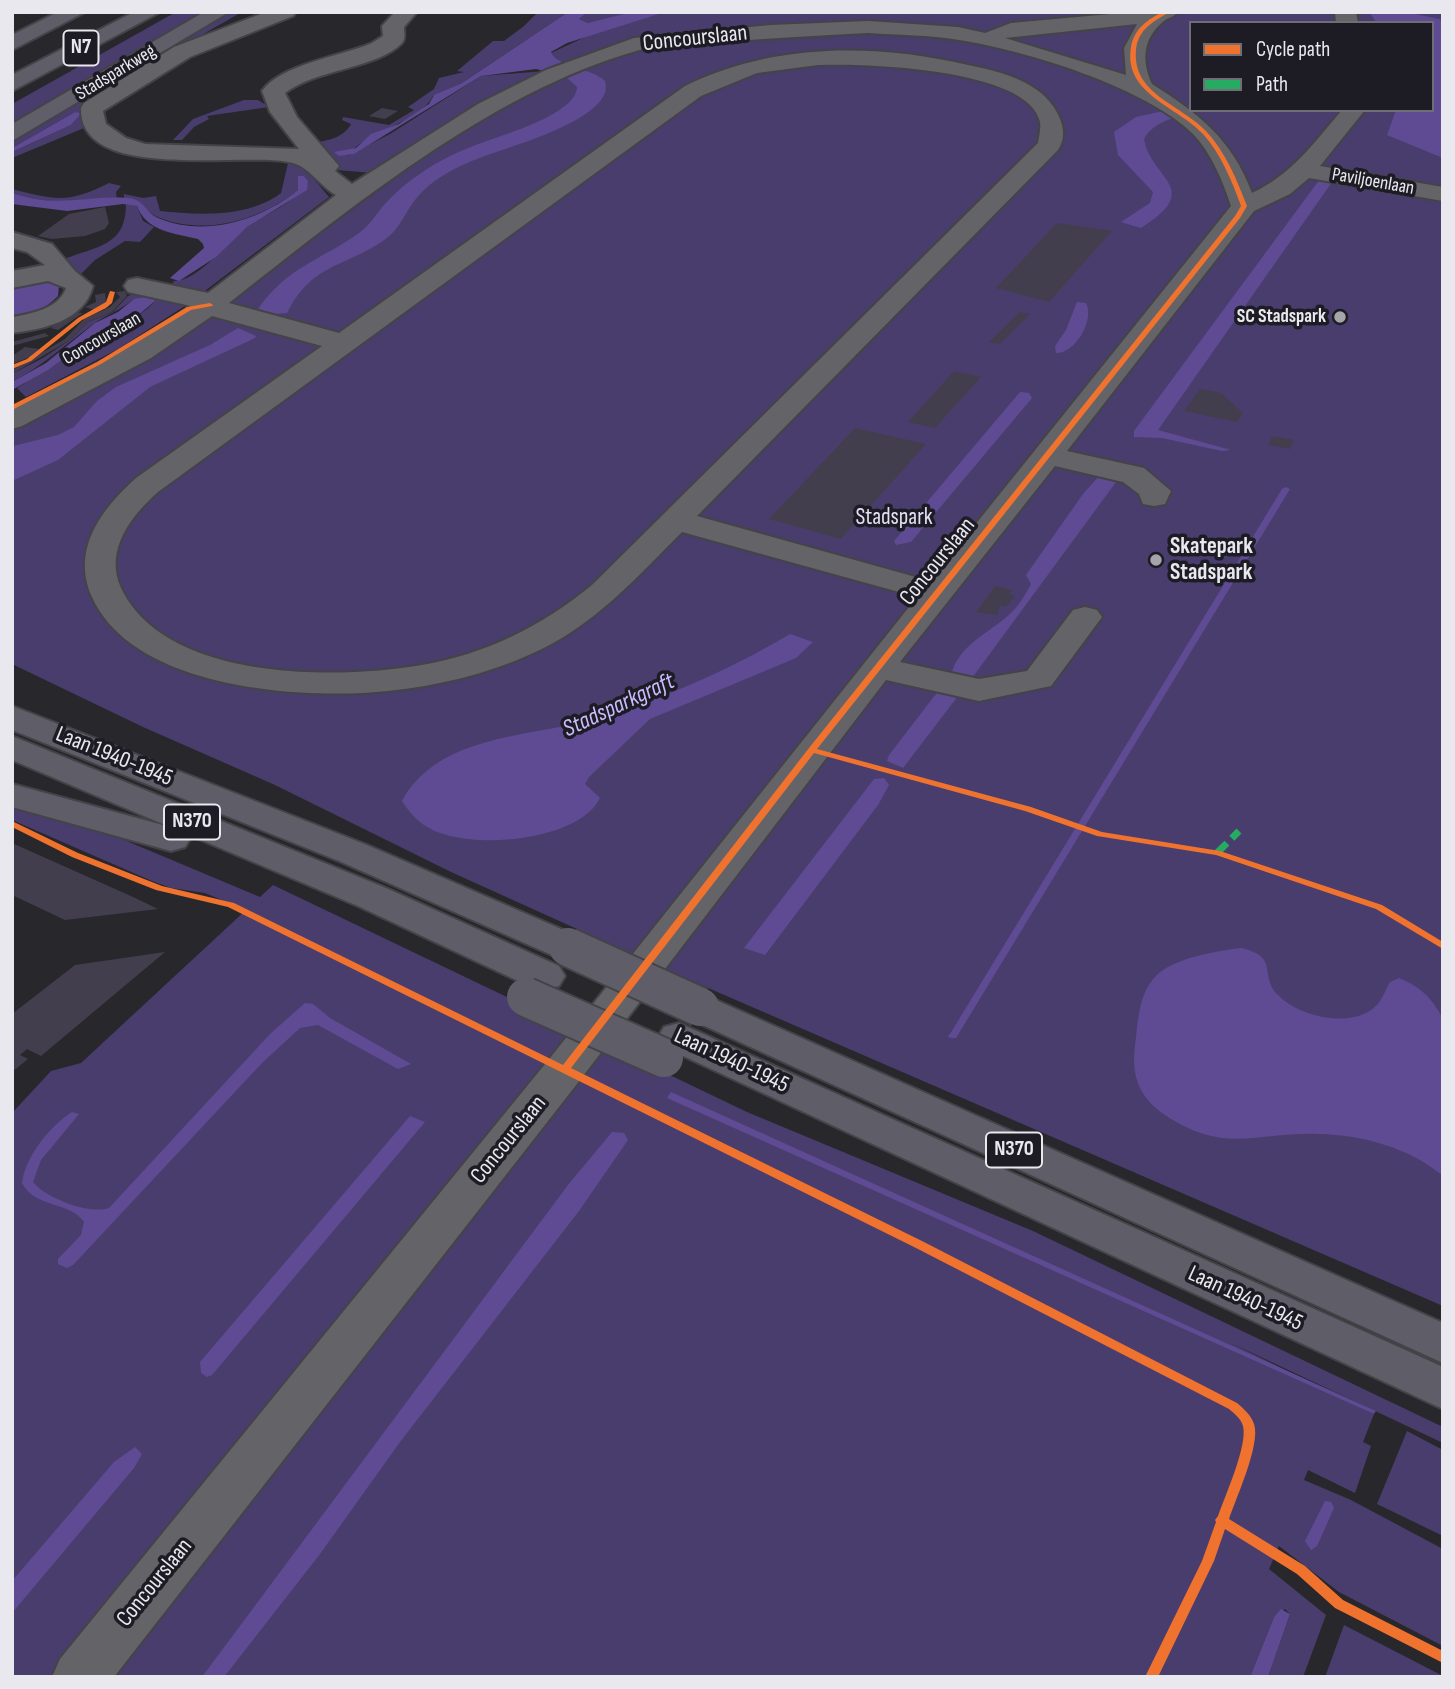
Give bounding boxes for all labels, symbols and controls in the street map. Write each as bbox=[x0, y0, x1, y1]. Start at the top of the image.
street label: Concourslaan bbox=[641, 20, 749, 58]
legend bbox=[1189, 21, 1434, 112]
road number: N7 bbox=[64, 30, 98, 66]
text: Cycle path bbox=[1256, 37, 1330, 62]
street label: Stadsparkweg bbox=[72, 40, 160, 106]
text: Path bbox=[1256, 72, 1288, 97]
street label: Paviljoenlaan bbox=[1330, 164, 1416, 200]
place label: SC Stadspark bbox=[1237, 306, 1326, 328]
street label: Concourslaan bbox=[59, 307, 145, 371]
marker: SC Stadspark bbox=[1332, 309, 1348, 325]
park label: Stadspark bbox=[855, 504, 933, 532]
street label: Concourslaan bbox=[894, 513, 982, 611]
place label: Skatepark Stadspark bbox=[1170, 533, 1253, 587]
marker: Skatepark Stadspark bbox=[1148, 552, 1164, 568]
water label: Stadsparkgraft bbox=[559, 668, 679, 744]
street label: Laan 1940-1945 bbox=[52, 721, 176, 793]
road number: N370 bbox=[164, 804, 220, 840]
street label: Laan 1940-1945 bbox=[669, 1022, 793, 1100]
street label: Concourslaan bbox=[465, 1091, 553, 1189]
road number: N370 bbox=[986, 1132, 1042, 1168]
street label: Laan 1940-1945 bbox=[1183, 1260, 1307, 1338]
street label: Concourslaan bbox=[111, 1534, 199, 1632]

